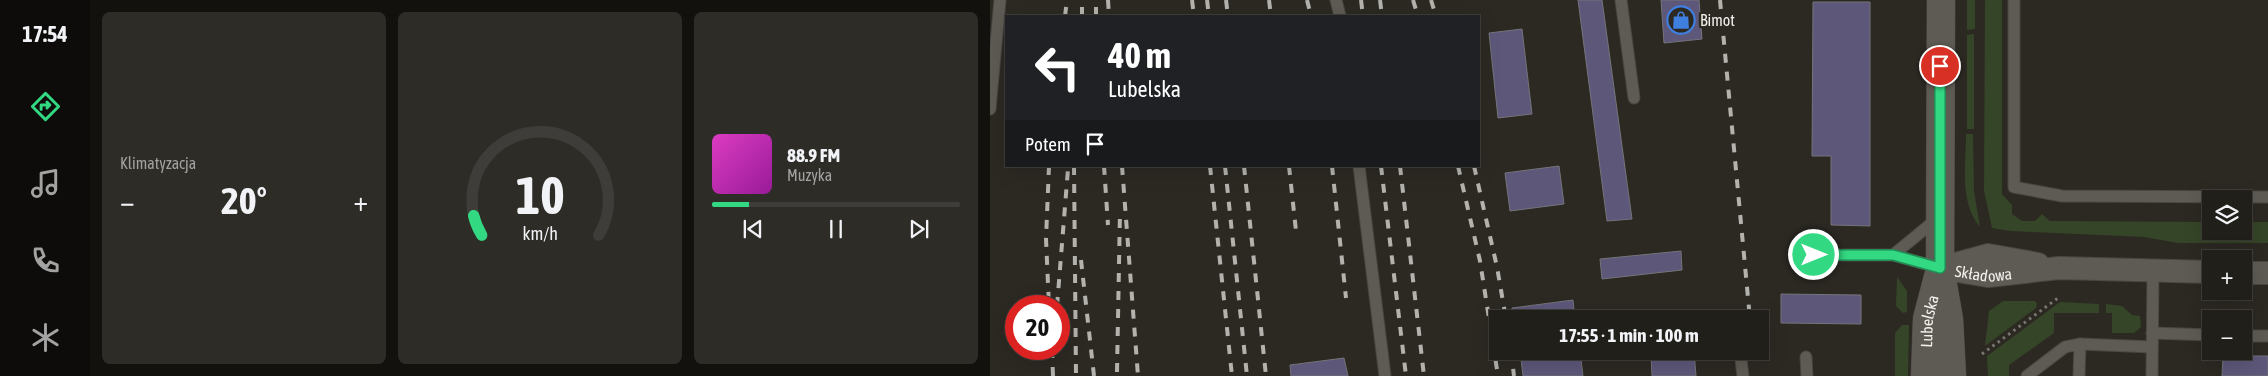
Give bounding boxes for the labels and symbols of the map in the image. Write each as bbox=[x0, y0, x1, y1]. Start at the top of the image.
shop icon: Bimot bbox=[1666, 5, 1696, 35]
place label: Bimot bbox=[1700, 11, 1735, 29]
pin bbox=[1919, 45, 1961, 87]
position arrow bbox=[1787, 228, 1839, 280]
street label: Składowa bbox=[1954, 262, 2013, 285]
street label: Lubelska bbox=[1917, 293, 1942, 348]
speed limit sign: 20 bbox=[1005, 295, 1070, 360]

